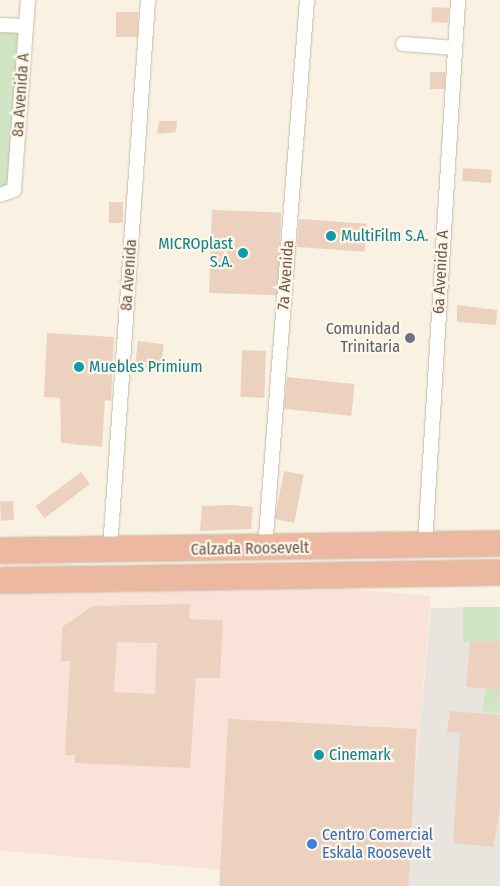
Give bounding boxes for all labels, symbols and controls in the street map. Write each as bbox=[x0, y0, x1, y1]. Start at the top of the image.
street label: 8a Avenida A bbox=[8, 52, 34, 138]
place label: MultiFilm S.A. bbox=[341, 226, 428, 246]
marker: MultiFilm S.A. bbox=[325, 230, 337, 242]
street label: 6a Avenida A bbox=[429, 230, 453, 314]
place label: MICROplast S.A. bbox=[158, 234, 233, 272]
street label: 8a Avenida bbox=[117, 238, 141, 312]
street label: 7a Avenida bbox=[274, 239, 298, 311]
marker: MICROplast S.A. bbox=[237, 247, 249, 259]
place label: Comunidad Trinitaria bbox=[326, 319, 400, 357]
marker: Comunidad Trinitaria bbox=[404, 332, 416, 344]
place label: Muebles Primium bbox=[89, 357, 202, 377]
marker: Muebles Primium bbox=[73, 361, 85, 373]
street label: Calzada Roosevelt bbox=[191, 538, 309, 560]
place label: Cinemark bbox=[329, 745, 391, 765]
marker: Cinemark bbox=[313, 749, 325, 761]
place label: Centro Comercial Eskala Roosevelt bbox=[322, 825, 433, 863]
marker: Centro Comercial Eskala Roosevelt bbox=[306, 838, 318, 850]

